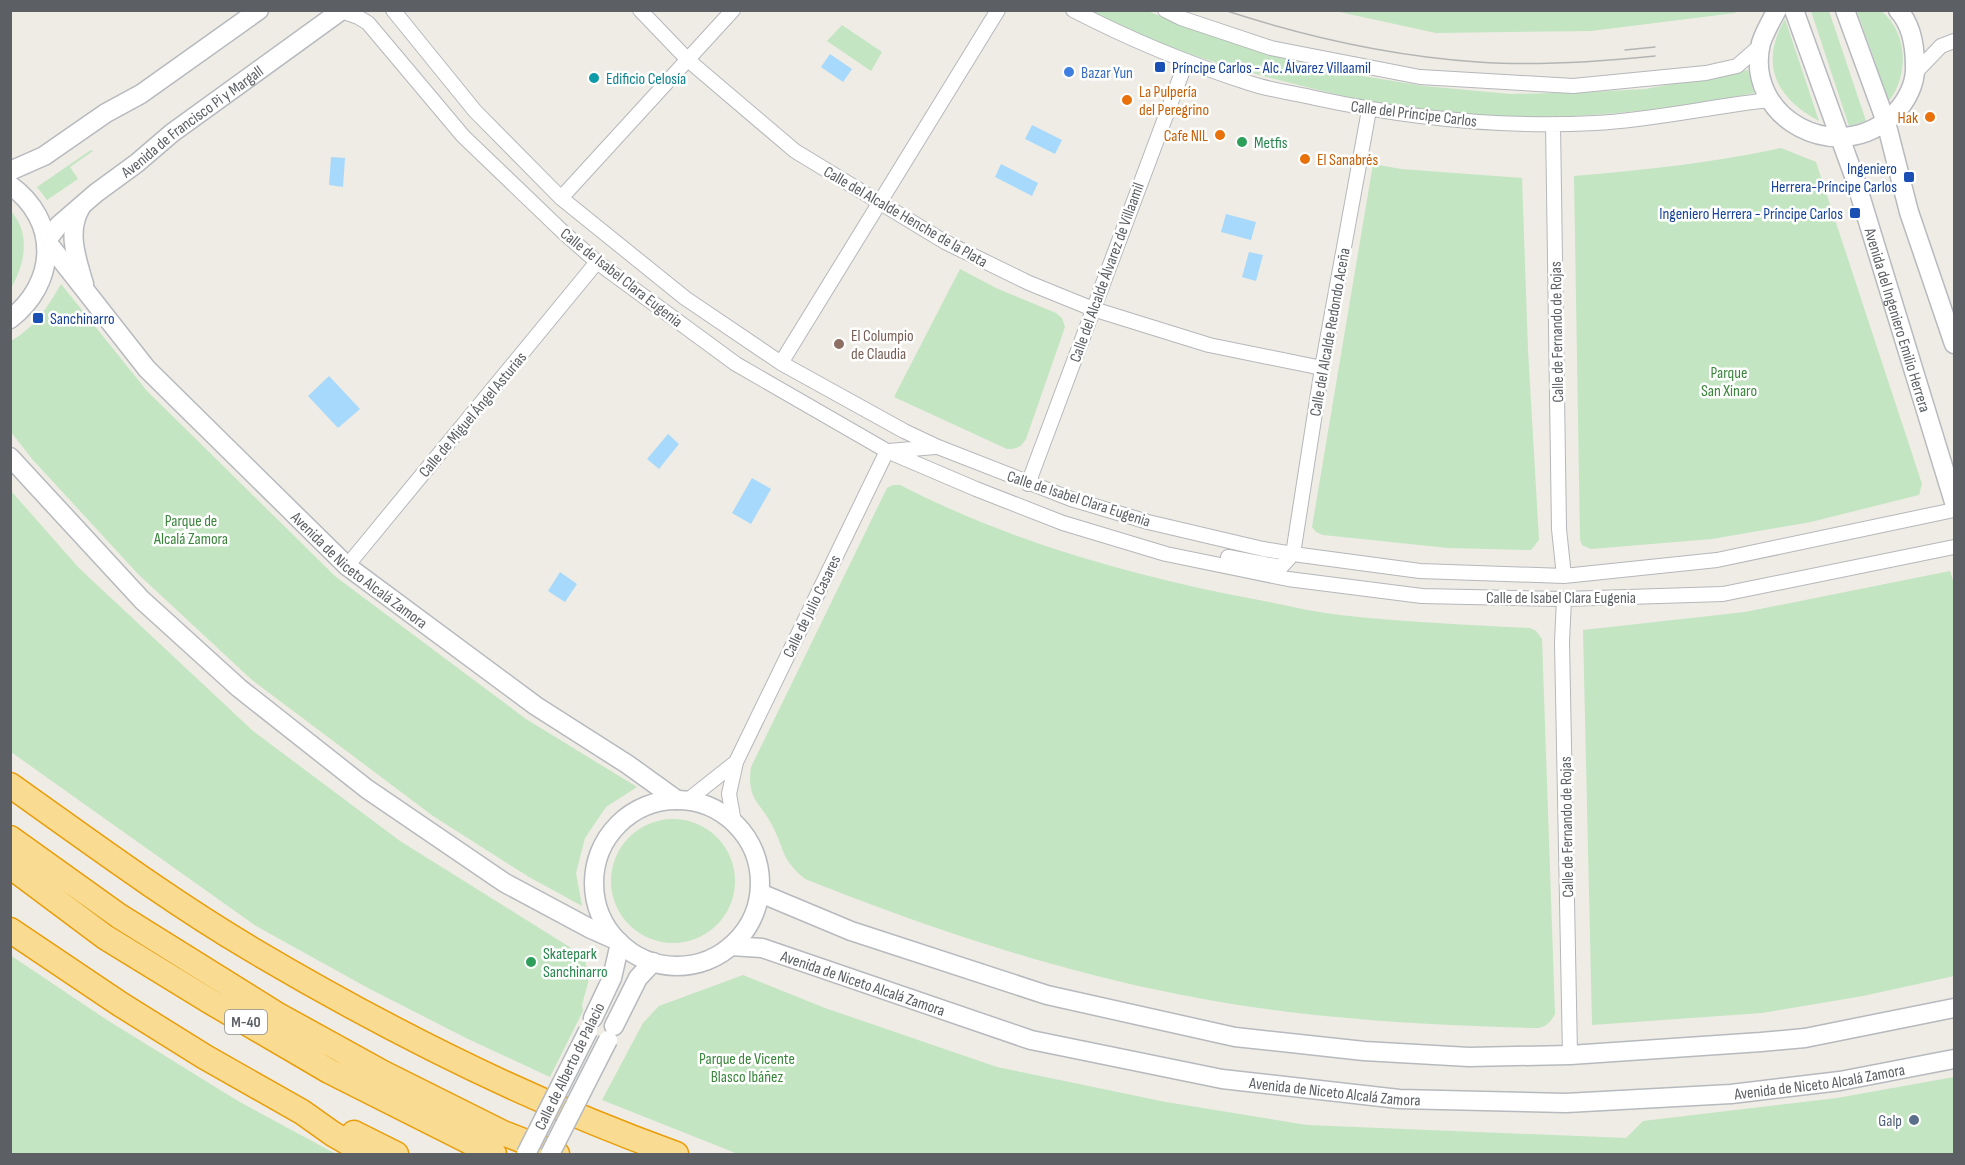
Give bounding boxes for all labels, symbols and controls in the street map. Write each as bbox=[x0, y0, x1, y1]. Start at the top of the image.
place label: Príncipe Carlos - Alc. Álvarez Villaamil bbox=[1172, 59, 1371, 78]
marker: Príncipe Carlos - Alc. Álvarez Villaamil bbox=[1153, 60, 1167, 74]
street label: Avenida de Francisco Pi y Margall bbox=[117, 62, 267, 183]
place label: Bazar Yun bbox=[1081, 64, 1133, 83]
marker: Bazar Yun bbox=[1062, 65, 1076, 79]
place label: Edificio Celosía bbox=[606, 70, 686, 89]
marker: Edificio Celosía bbox=[587, 71, 601, 85]
place label: La Pulpería del Peregrino bbox=[1139, 83, 1209, 120]
marker: La Pulpería del Peregrino bbox=[1120, 93, 1134, 107]
street label: Calle del Príncipe Carlos bbox=[1350, 97, 1478, 132]
place label: Hak bbox=[1898, 109, 1918, 128]
marker: Hak bbox=[1923, 110, 1937, 124]
place label: Cafe NIL bbox=[1164, 127, 1208, 146]
marker: Cafe NIL bbox=[1213, 128, 1227, 142]
place label: Metfis bbox=[1254, 134, 1288, 153]
marker: Metfis bbox=[1235, 135, 1249, 149]
place label: El Sanabrés bbox=[1317, 151, 1379, 170]
marker: El Sanabrés bbox=[1298, 152, 1312, 166]
place label: Ingeniero Herrera-Príncipe Carlos bbox=[1771, 160, 1897, 197]
street label: Calle del Alcalde Henche de la Plata bbox=[820, 163, 991, 272]
marker: Ingeniero Herrera-Príncipe Carlos bbox=[1902, 170, 1916, 184]
street label: Calle del Alcalde Álvarez de Villaamil bbox=[1066, 180, 1149, 365]
place label: Ingeniero Herrera - Príncipe Carlos bbox=[1659, 205, 1843, 224]
marker: Ingeniero Herrera - Príncipe Carlos bbox=[1848, 206, 1862, 220]
street label: Calle de Isabel Clara Eugenia bbox=[556, 225, 686, 332]
street label: Avenida del Ingeniero Emilio Herrera bbox=[1859, 225, 1934, 415]
street label: Calle del Alcalde Redondo Aceña bbox=[1306, 247, 1355, 418]
street label: Calle de Fernando de Rojas bbox=[1547, 261, 1568, 403]
place label: Sanchinarro bbox=[50, 310, 115, 329]
marker: Sanchinarro bbox=[31, 311, 45, 325]
place label: El Columpio de Claudia bbox=[851, 327, 914, 364]
marker: El Columpio de Claudia bbox=[832, 337, 846, 351]
street label: Calle de Miguel Ángel Asturias bbox=[415, 348, 531, 481]
park label: Parque San Xinaro bbox=[1701, 364, 1757, 401]
street label: Calle de Isabel Clara Eugenia bbox=[1004, 467, 1153, 532]
street label: Avenida de Niceto Alcalá Zamora bbox=[286, 508, 431, 633]
park label: Parque de Alcalá Zamora bbox=[153, 512, 228, 549]
street label: Calle de Julio Casares bbox=[779, 552, 845, 661]
street label: Calle de Isabel Clara Eugenia bbox=[1486, 589, 1636, 608]
street label: Calle de Fernando de Rojas bbox=[1557, 756, 1578, 898]
place label: Skatepark Sanchinarro bbox=[543, 945, 608, 982]
street label: Avenida de Niceto Alcalá Zamora bbox=[777, 947, 947, 1021]
marker: Skatepark Sanchinarro bbox=[524, 955, 538, 969]
street label: Calle de Alberto de Palacio bbox=[531, 1000, 609, 1134]
road number: M-40 bbox=[225, 1010, 267, 1034]
park label: Parque de Vicente Blasco Ibáñez bbox=[699, 1050, 795, 1087]
street label: Avenida de Niceto Alcalá Zamora bbox=[1732, 1061, 1906, 1105]
street label: Avenida de Niceto Alcalá Zamora bbox=[1247, 1074, 1421, 1111]
place label: Galp bbox=[1878, 1112, 1902, 1131]
marker: Galp bbox=[1907, 1113, 1921, 1127]

